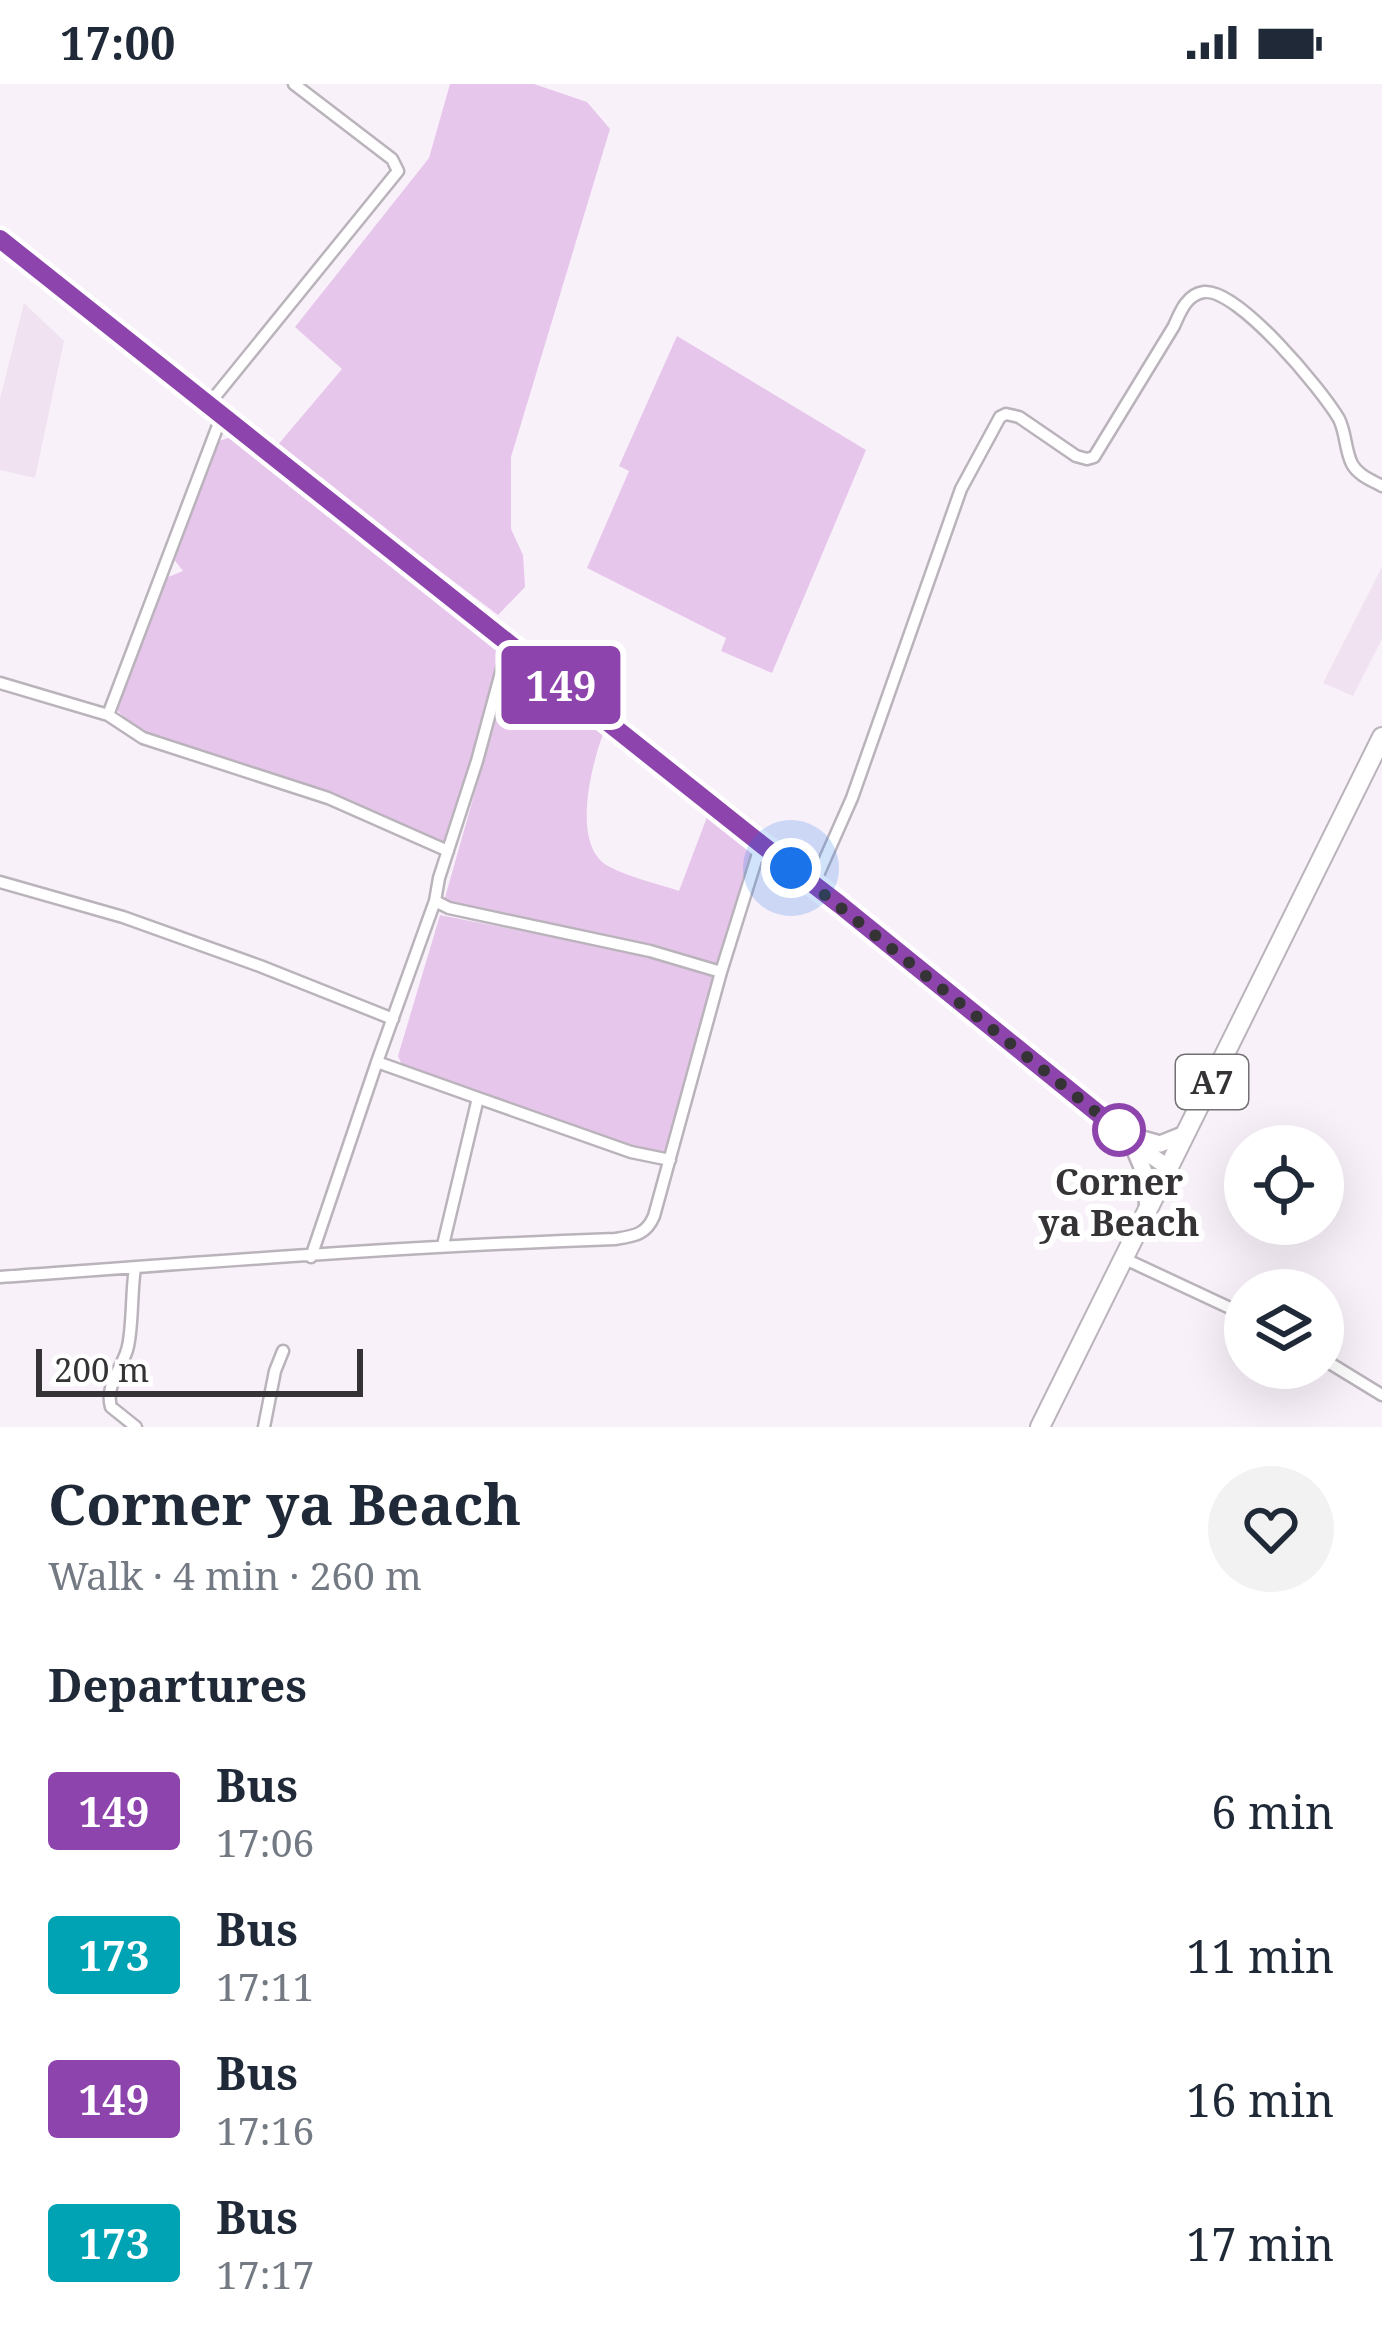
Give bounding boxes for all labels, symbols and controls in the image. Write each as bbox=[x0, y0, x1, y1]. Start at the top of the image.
text: 17:00 bbox=[60, 12, 175, 73]
line badge: 149 bbox=[492, 646, 630, 724]
text: 149 bbox=[525, 656, 597, 713]
your location bbox=[761, 838, 821, 898]
road number: A7 bbox=[1176, 1055, 1248, 1109]
marker: Corner ya Beach bbox=[1094, 1105, 1144, 1155]
map controls bbox=[1224, 1125, 1344, 1389]
button: locate bbox=[1224, 1125, 1344, 1245]
place label: Corner ya Beach bbox=[1038, 1157, 1200, 1247]
button: layers bbox=[1224, 1269, 1344, 1389]
scale bar bbox=[36, 1343, 363, 1396]
text: 200 m bbox=[54, 1347, 149, 1392]
text: Corner ya Beach bbox=[48, 1464, 521, 1542]
button: heart bbox=[1208, 1466, 1334, 1592]
text: Walk · 4 min · 260 m bbox=[48, 1548, 422, 1601]
text: Departures bbox=[48, 1654, 307, 1715]
text: Bus bbox=[216, 1754, 298, 1815]
text: 6 min bbox=[1211, 1781, 1334, 1842]
text: 149 bbox=[78, 1782, 150, 1839]
text: 17:06 bbox=[216, 1815, 314, 1868]
text: Bus bbox=[216, 1898, 298, 1959]
text: 11 min bbox=[1186, 1925, 1334, 1986]
text: 173 bbox=[78, 1926, 150, 1983]
text: 17:11 bbox=[216, 1959, 314, 2012]
text: Bus bbox=[216, 2042, 298, 2103]
text: 16 min bbox=[1186, 2069, 1334, 2130]
text: 149 bbox=[78, 2070, 150, 2127]
text: 17:16 bbox=[216, 2103, 314, 2156]
text: Bus bbox=[216, 2186, 298, 2247]
text: 17 min bbox=[1186, 2213, 1334, 2274]
text: 173 bbox=[78, 2214, 150, 2271]
text: 17:17 bbox=[216, 2247, 314, 2300]

